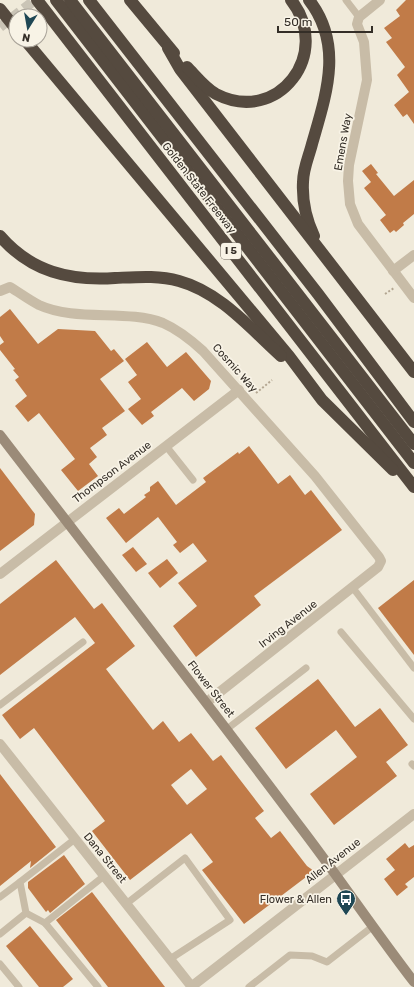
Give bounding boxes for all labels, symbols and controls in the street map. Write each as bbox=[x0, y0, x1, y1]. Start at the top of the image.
north arrow bbox=[8, 8, 48, 48]
scale bar bbox=[278, 8, 372, 34]
text: 50 m bbox=[284, 15, 312, 29]
text: N bbox=[21, 30, 31, 44]
street label: Emens Way bbox=[332, 112, 354, 172]
street label: Golden State Freeway bbox=[159, 140, 239, 236]
road number: I 5 bbox=[221, 243, 241, 259]
street label: Cosmic Way bbox=[210, 341, 260, 395]
street label: Thompson Avenue bbox=[70, 438, 154, 506]
street label: Irving Avenue bbox=[256, 597, 320, 651]
street label: Flower Street bbox=[185, 658, 238, 721]
street label: Dana Street bbox=[81, 830, 130, 886]
street label: Allen Avenue bbox=[303, 835, 363, 887]
bus stop icon: Flower & Allen bbox=[335, 888, 357, 916]
place label: Flower & Allen bbox=[260, 893, 332, 906]

